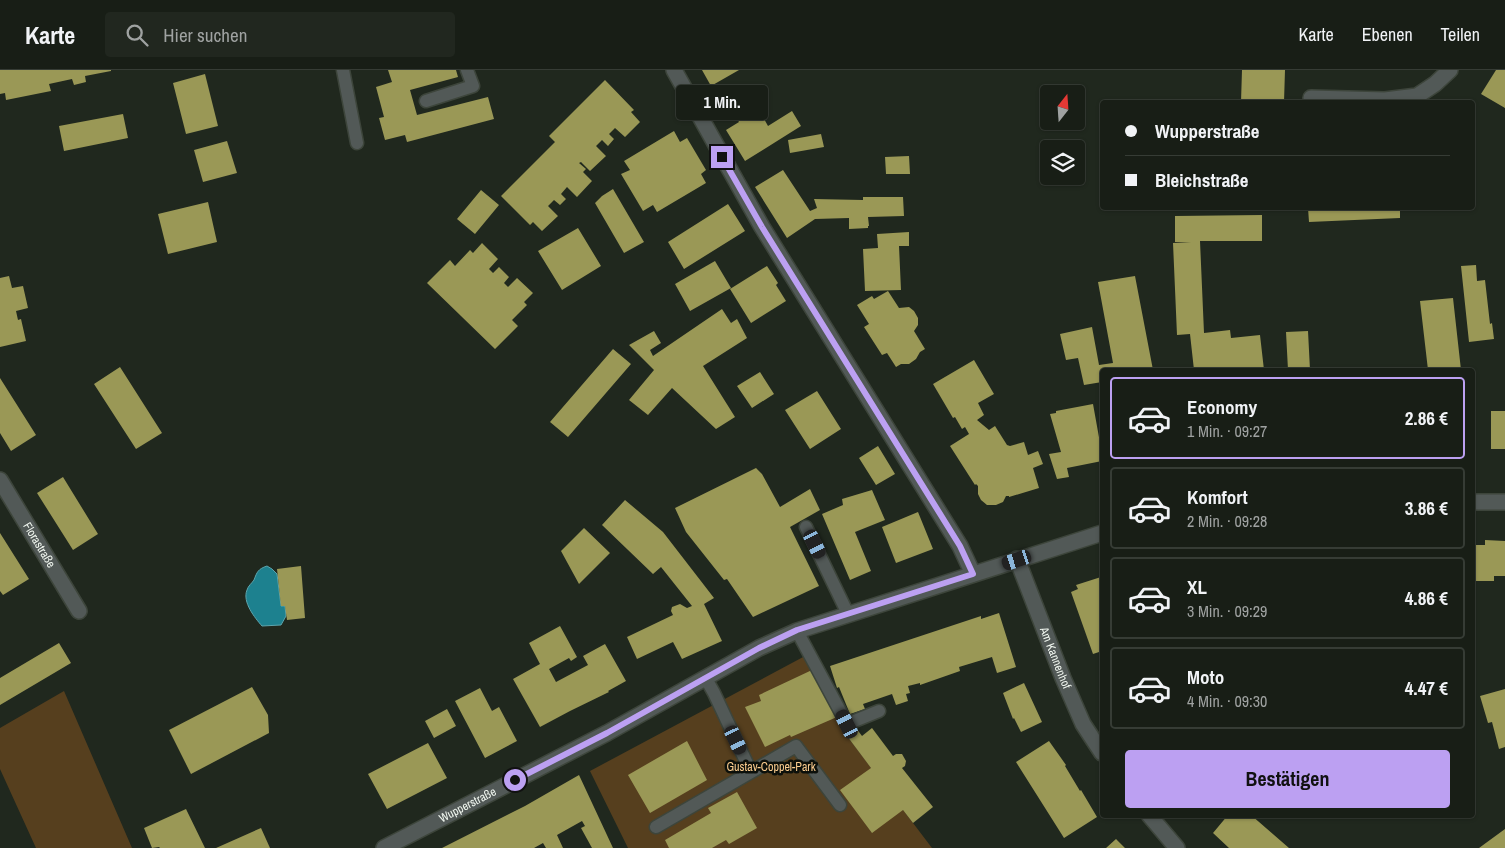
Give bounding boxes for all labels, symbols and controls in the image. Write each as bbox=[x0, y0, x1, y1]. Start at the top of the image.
search box bbox=[105, 12, 455, 57]
text: Karte bbox=[25, 19, 75, 51]
icon: search bbox=[123, 21, 151, 49]
text: Hier suchen bbox=[163, 22, 247, 48]
text: Karte bbox=[1298, 22, 1334, 47]
text: Ebenen bbox=[1362, 22, 1413, 47]
text: Teilen bbox=[1441, 22, 1480, 47]
callout: 1 Min. bbox=[676, 84, 768, 119]
north arrow bbox=[1040, 85, 1085, 130]
map controls bbox=[1040, 85, 1085, 185]
text: 1 Min. bbox=[703, 91, 741, 113]
text: Wupperstraße bbox=[1155, 118, 1259, 144]
button: layers bbox=[1040, 140, 1085, 185]
route end bbox=[711, 146, 733, 168]
text: Bleichstraße bbox=[1155, 167, 1249, 193]
text: Economy bbox=[1187, 394, 1257, 420]
icon: car bbox=[1127, 396, 1172, 441]
text: 2.86 € bbox=[1405, 405, 1448, 431]
text: 1 Min. · 09:27 bbox=[1187, 420, 1267, 442]
text: Komfort bbox=[1187, 484, 1248, 510]
icon: car bbox=[1127, 486, 1172, 531]
text: 3.86 € bbox=[1405, 495, 1448, 521]
text: 2 Min. · 09:28 bbox=[1187, 510, 1267, 532]
street label: Florastraße bbox=[19, 519, 59, 571]
car bbox=[801, 527, 828, 561]
car bbox=[1000, 548, 1033, 572]
text: XL bbox=[1187, 574, 1207, 600]
icon: car bbox=[1127, 576, 1172, 621]
text: 4.86 € bbox=[1405, 585, 1448, 611]
text: 3 Min. · 09:29 bbox=[1187, 600, 1267, 622]
street label: Am Kannenhof bbox=[1036, 624, 1075, 692]
text: Moto bbox=[1187, 664, 1224, 690]
icon: car bbox=[1127, 666, 1172, 711]
text: 4.47 € bbox=[1405, 675, 1448, 701]
text: 4 Min. · 09:30 bbox=[1187, 690, 1267, 712]
car bbox=[833, 707, 860, 741]
car bbox=[722, 723, 749, 757]
button: Bestätigen bbox=[1125, 750, 1450, 808]
park label: Gustav-Coppel-Park bbox=[726, 759, 816, 775]
route start bbox=[504, 769, 526, 791]
street label: Wupperstraße bbox=[436, 784, 499, 826]

